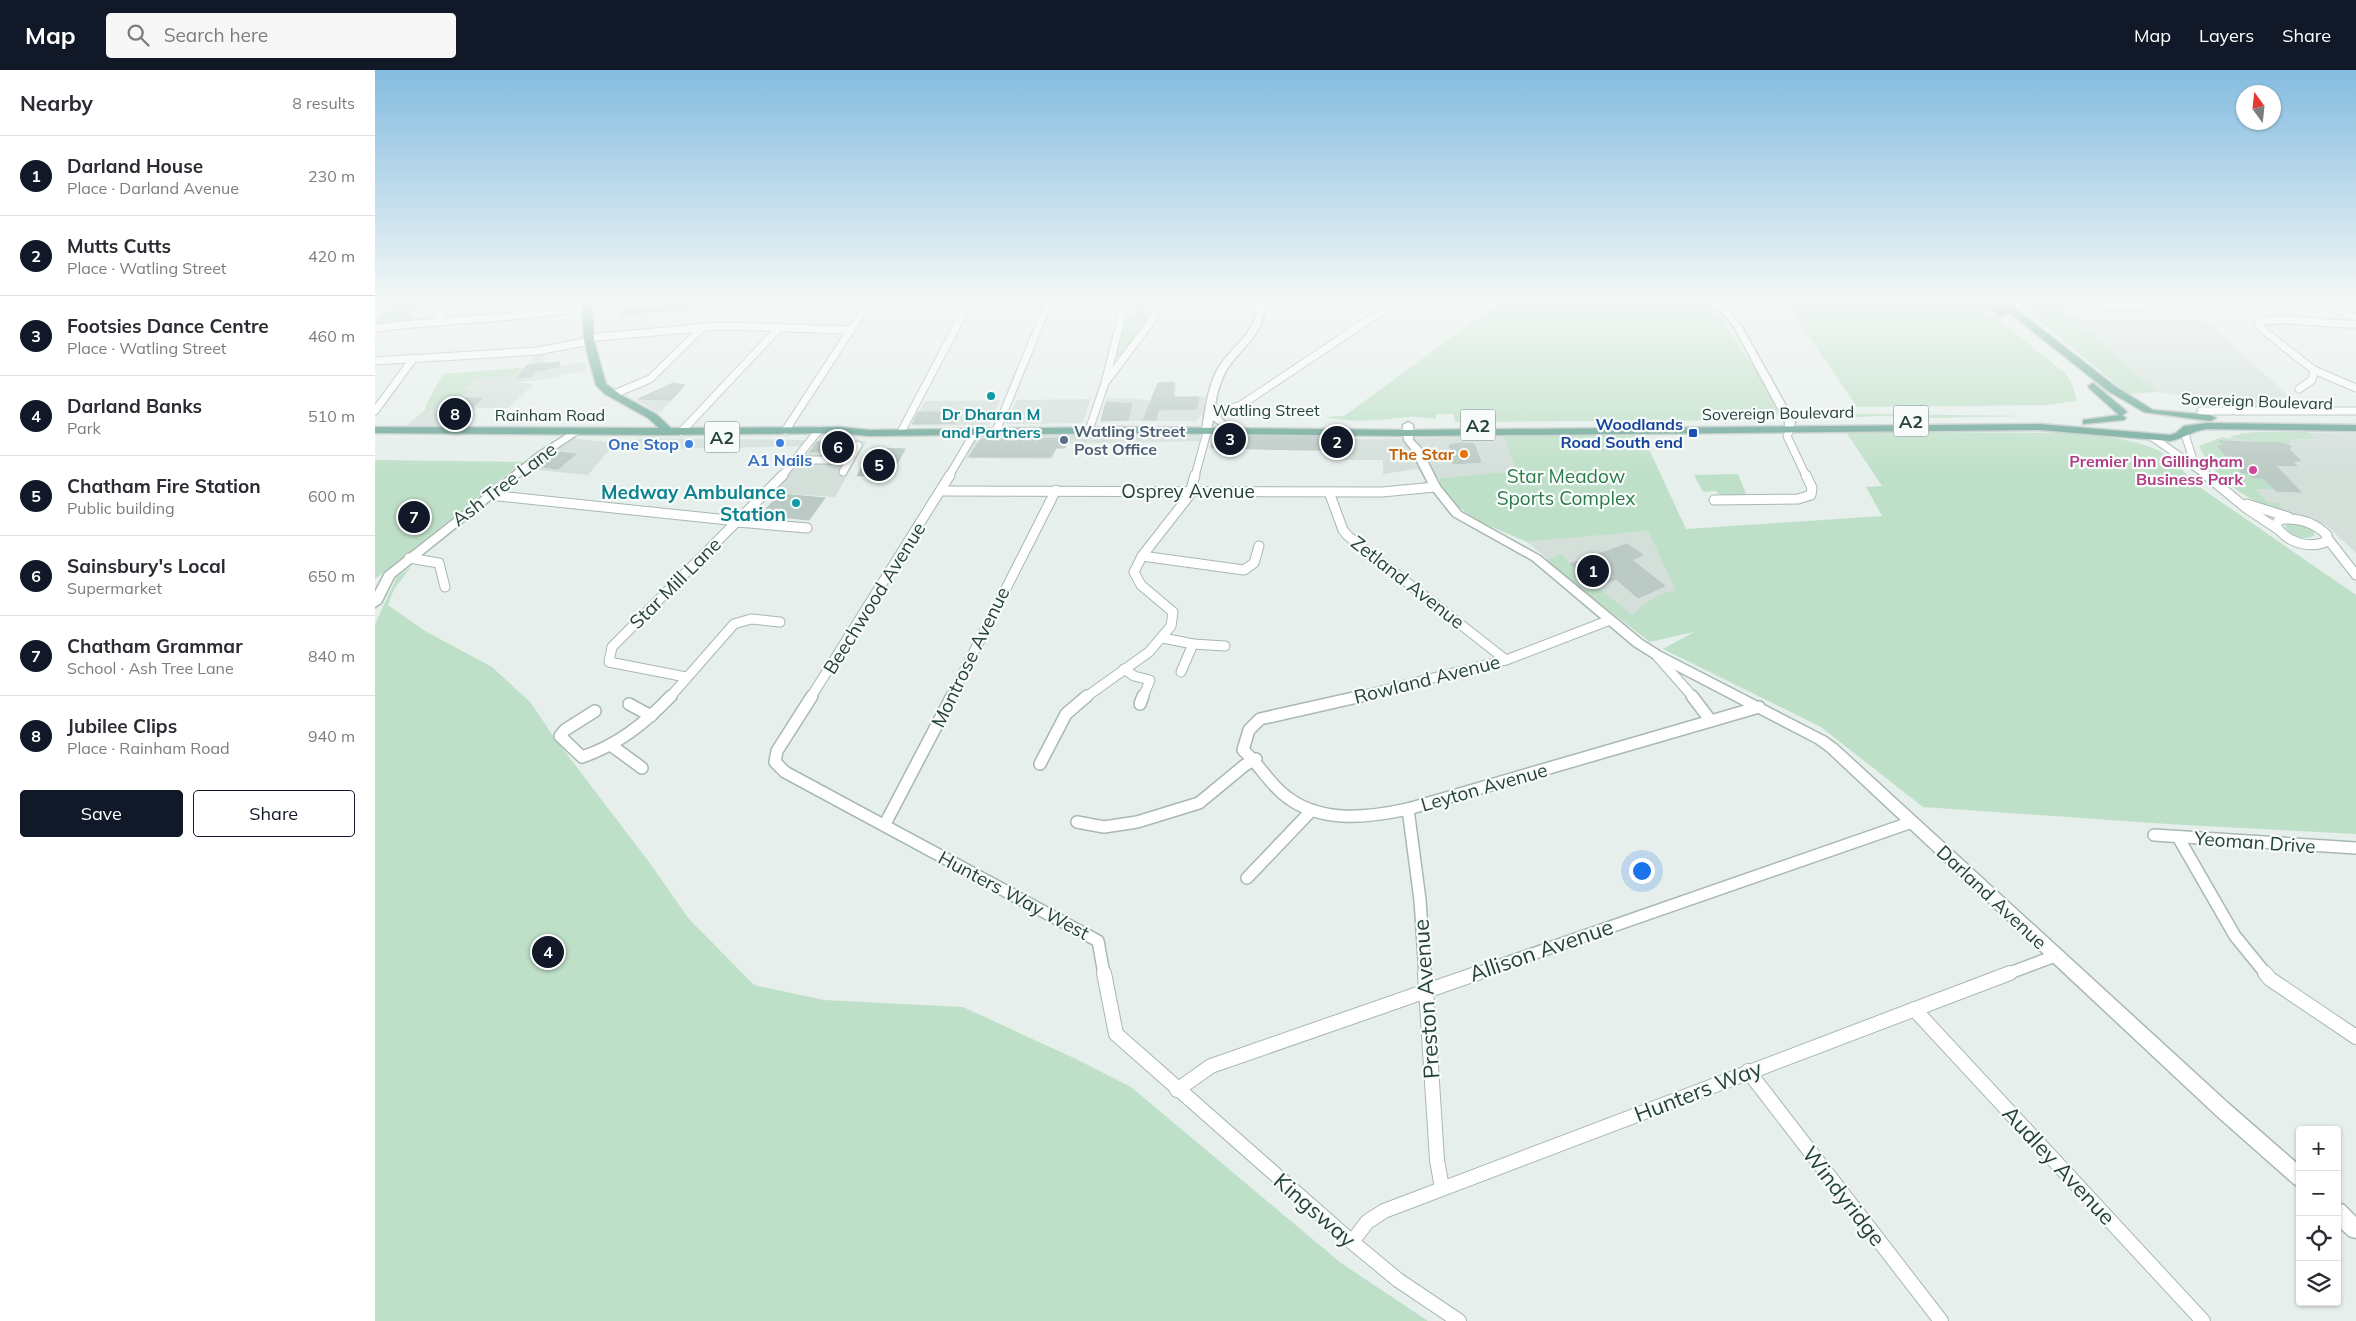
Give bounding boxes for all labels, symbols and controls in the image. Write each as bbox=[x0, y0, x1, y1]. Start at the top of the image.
search box bbox=[106, 13, 456, 58]
text: Map bbox=[25, 20, 76, 50]
icon: search bbox=[124, 21, 152, 49]
text: Search here bbox=[164, 23, 268, 47]
text: Map bbox=[2134, 24, 2171, 47]
text: Layers bbox=[2199, 24, 2254, 47]
text: Share bbox=[2282, 24, 2331, 47]
north arrow bbox=[2236, 85, 2281, 130]
text: Nearby bbox=[20, 90, 93, 116]
text: 8 results bbox=[292, 93, 355, 113]
text: Darland House bbox=[67, 154, 203, 178]
text: 1 bbox=[31, 166, 41, 186]
text: 230 m bbox=[308, 166, 355, 186]
text: Place · Darland Avenue bbox=[67, 178, 239, 198]
text: Mutts Cutts bbox=[67, 234, 171, 258]
text: 2 bbox=[31, 246, 41, 266]
text: 420 m bbox=[308, 246, 355, 266]
text: Place · Watling Street bbox=[67, 258, 226, 278]
text: Footsies Dance Centre bbox=[67, 314, 269, 338]
text: 3 bbox=[31, 326, 41, 346]
text: 460 m bbox=[308, 326, 355, 346]
text: Place · Watling Street bbox=[67, 338, 226, 358]
street label: Sovereign Boulevard bbox=[2181, 388, 2333, 414]
marker: Dr Dharan M and Partners bbox=[985, 390, 997, 402]
text: Darland Banks bbox=[67, 394, 202, 418]
pin: 8 bbox=[439, 395, 471, 433]
street label: Watling Street bbox=[1212, 400, 1320, 420]
street label: Sovereign Boulevard bbox=[1702, 402, 1854, 424]
place label: Dr Dharan M and Partners bbox=[941, 404, 1041, 442]
street label: Rainham Road bbox=[495, 405, 605, 425]
text: 4 bbox=[31, 406, 41, 426]
text: 510 m bbox=[308, 406, 355, 426]
road number: A2 bbox=[1893, 406, 1929, 436]
road number: A2 bbox=[1461, 410, 1495, 440]
place label: Woodlands Road South end bbox=[1561, 414, 1683, 452]
text: Park bbox=[67, 418, 101, 438]
pin: 3 bbox=[1214, 420, 1246, 458]
place label: Watling Street Post Office bbox=[1074, 421, 1185, 459]
road number: A2 bbox=[705, 422, 739, 452]
pin: 2 bbox=[1321, 423, 1353, 461]
marker: Woodlands Road South end bbox=[1687, 427, 1699, 439]
pin: 6 bbox=[822, 428, 854, 466]
place label: One Stop bbox=[608, 434, 679, 454]
marker: Watling Street Post Office bbox=[1058, 434, 1070, 446]
street label: Ash Tree Lane bbox=[447, 437, 561, 531]
marker: A1 Nails bbox=[774, 437, 786, 449]
marker: One Stop bbox=[683, 438, 695, 450]
place label: The Star bbox=[1389, 444, 1455, 464]
pin: 5 bbox=[863, 446, 895, 484]
marker: The Star bbox=[1458, 448, 1470, 460]
place label: A1 Nails bbox=[748, 450, 812, 470]
place label: Premier Inn Gillingham Business Park bbox=[2069, 451, 2244, 489]
park label: Star Meadow Sports Complex bbox=[1497, 464, 1635, 510]
marker: Premier Inn Gillingham Business Park bbox=[2247, 464, 2259, 476]
text: Chatham Fire Station bbox=[67, 474, 261, 498]
street label: Osprey Avenue bbox=[1121, 479, 1255, 503]
place label: Medway Ambulance Station bbox=[601, 480, 786, 526]
text: 5 bbox=[31, 486, 41, 506]
text: 600 m bbox=[308, 486, 355, 506]
marker: Medway Ambulance Station bbox=[790, 497, 802, 509]
text: Public building bbox=[67, 498, 175, 518]
pin: 7 bbox=[398, 498, 430, 536]
street label: Beechwood Avenue bbox=[818, 518, 930, 678]
street label: Zetland Avenue bbox=[1346, 530, 1470, 634]
street label: Star Mill Lane bbox=[624, 532, 726, 634]
pin: 1 bbox=[1577, 552, 1609, 590]
text: Sainsbury's Local bbox=[67, 554, 226, 578]
text: 6 bbox=[31, 566, 41, 586]
text: 650 m bbox=[308, 566, 355, 586]
text: Supermarket bbox=[67, 578, 162, 598]
street label: Montrose Avenue bbox=[926, 583, 1014, 731]
text: Chatham Grammar bbox=[67, 634, 243, 658]
text: 7 bbox=[31, 646, 41, 666]
text: 840 m bbox=[308, 646, 355, 666]
street label: Rowland Avenue bbox=[1351, 649, 1503, 709]
text: School · Ash Tree Lane bbox=[67, 658, 234, 678]
text: Jubilee Clips bbox=[67, 714, 177, 738]
text: 8 bbox=[31, 726, 41, 746]
text: 940 m bbox=[308, 726, 355, 746]
text: Place · Rainham Road bbox=[67, 738, 230, 758]
street label: Leyton Avenue bbox=[1418, 757, 1550, 817]
button: Save bbox=[20, 790, 183, 837]
button: Share bbox=[193, 790, 355, 837]
street label: Yeoman Drive bbox=[2193, 826, 2316, 858]
street label: Darland Avenue bbox=[1932, 840, 2052, 954]
street label: Hunters Way West bbox=[934, 845, 1094, 945]
your location bbox=[1629, 858, 1655, 884]
street label: Allison Avenue bbox=[1465, 912, 1617, 988]
street label: Preston Avenue bbox=[1406, 918, 1446, 1080]
pin: 4 bbox=[532, 933, 564, 971]
street label: Hunters Way bbox=[1630, 1054, 1766, 1128]
street label: Audley Avenue bbox=[1997, 1099, 2121, 1231]
map controls bbox=[2296, 1126, 2341, 1306]
button: + bbox=[2296, 1126, 2341, 1171]
street label: Windyridge bbox=[1796, 1140, 1892, 1252]
street label: Kingsway bbox=[1268, 1167, 1362, 1253]
button: − bbox=[2296, 1171, 2341, 1216]
button: locate bbox=[2296, 1216, 2341, 1261]
button: layers bbox=[2296, 1261, 2341, 1306]

